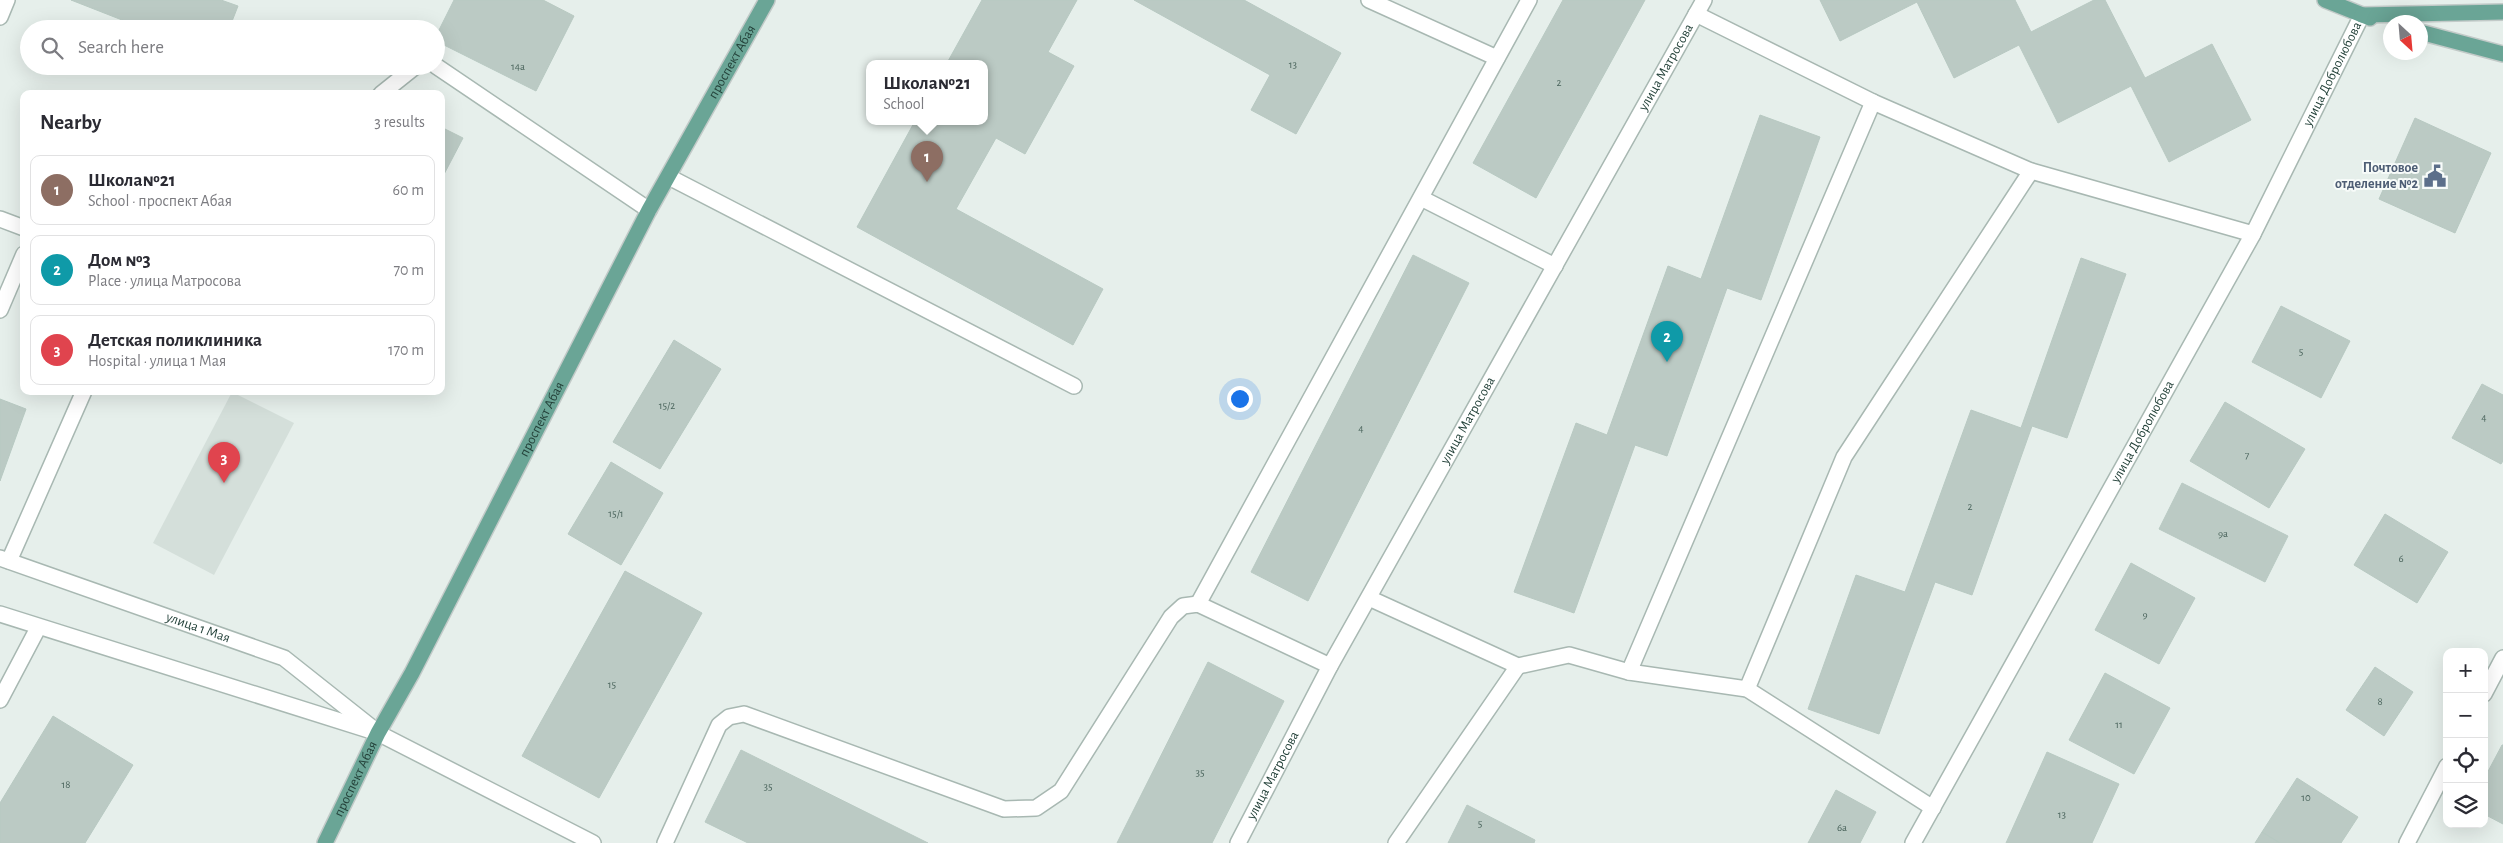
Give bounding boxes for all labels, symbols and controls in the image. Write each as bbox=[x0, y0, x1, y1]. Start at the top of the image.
north arrow bbox=[2383, 15, 2428, 60]
street label: улица Добролюбова bbox=[2300, 19, 2365, 130]
search box bbox=[20, 20, 445, 75]
street label: улица Матросова bbox=[1636, 21, 1696, 114]
street label: проспект Абая bbox=[706, 23, 758, 101]
icon: search bbox=[38, 34, 66, 62]
text: Search here bbox=[78, 38, 164, 57]
house number: 13 bbox=[1289, 59, 1298, 70]
popup bbox=[866, 60, 988, 125]
house number: 14а bbox=[511, 61, 525, 72]
text: Школа№21 bbox=[883, 74, 971, 93]
house number: 2 bbox=[1556, 77, 1562, 88]
text: School bbox=[883, 96, 925, 112]
text: Nearby bbox=[40, 112, 101, 133]
text: 3 results bbox=[374, 114, 425, 130]
pin: 1 bbox=[911, 141, 943, 182]
place label: Почтовое отделение №2 bbox=[2335, 161, 2418, 191]
public building icon: Почтовое отделение №2 bbox=[2422, 163, 2448, 189]
text: Школа№21 bbox=[88, 171, 176, 190]
text: 1 bbox=[54, 182, 60, 198]
text: 60 m bbox=[393, 182, 424, 198]
text: School · проспект Абая bbox=[88, 193, 232, 209]
text: Дом №3 bbox=[88, 251, 151, 270]
text: 2 bbox=[53, 262, 61, 278]
text: 70 m bbox=[393, 262, 424, 278]
text: Place · улица Матросова bbox=[88, 273, 241, 289]
pin: 2 bbox=[1651, 321, 1683, 362]
text: Детская поликлиника bbox=[88, 331, 262, 350]
text: 3 bbox=[54, 342, 60, 358]
text: 170 m bbox=[388, 342, 424, 358]
house number: 5 bbox=[2299, 346, 2304, 357]
text: Hospital · улица 1 Мая bbox=[88, 353, 226, 369]
street label: улица Матросова bbox=[1437, 374, 1498, 467]
street label: улица Добролюбова bbox=[2108, 378, 2177, 486]
street label: проспект Абая bbox=[517, 380, 567, 459]
your location bbox=[1227, 386, 1253, 412]
house number: 15/2 bbox=[659, 400, 675, 411]
house number: 4 bbox=[2481, 412, 2487, 423]
house number: 4 bbox=[1358, 423, 1364, 434]
pin: 3 bbox=[208, 442, 240, 483]
house number: 7 bbox=[2245, 450, 2250, 461]
house number: 2 bbox=[1967, 501, 1973, 512]
house number: 15/1 bbox=[608, 508, 624, 519]
house number: 9а bbox=[2218, 528, 2228, 539]
house number: 6 bbox=[2398, 553, 2404, 564]
house number: 9 bbox=[2142, 609, 2148, 620]
street label: улица 1 Мая bbox=[163, 610, 232, 645]
map controls bbox=[2443, 648, 2488, 828]
button: + bbox=[2443, 648, 2488, 693]
house number: 15 bbox=[608, 679, 617, 690]
button: − bbox=[2443, 693, 2488, 738]
house number: 8 bbox=[2377, 696, 2383, 707]
house number: 11 bbox=[2115, 719, 2123, 730]
street label: улица Матросова bbox=[1244, 729, 1302, 823]
button: locate bbox=[2443, 738, 2488, 783]
street label: проспект Абая bbox=[332, 739, 380, 819]
house number: 35 bbox=[1195, 767, 1205, 778]
house number: 18 bbox=[62, 779, 71, 790]
house number: 35 bbox=[763, 781, 773, 792]
button: layers bbox=[2443, 783, 2488, 828]
house number: 10 bbox=[2301, 792, 2311, 803]
house number: 13 bbox=[2058, 809, 2067, 820]
house number: 5 bbox=[1478, 818, 1483, 829]
house number: 6а bbox=[1837, 822, 1847, 833]

